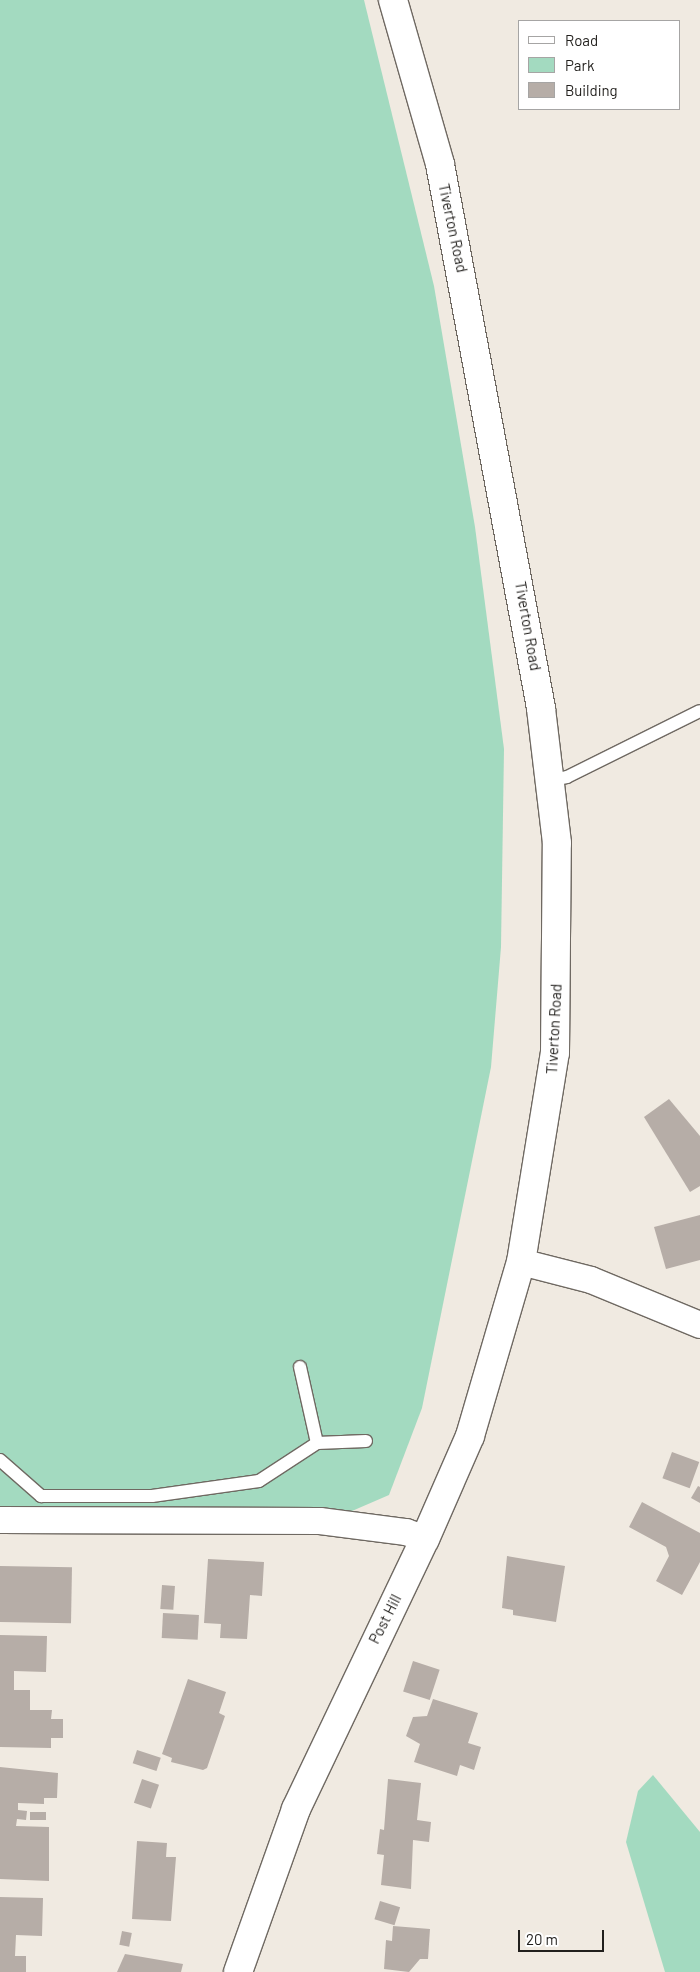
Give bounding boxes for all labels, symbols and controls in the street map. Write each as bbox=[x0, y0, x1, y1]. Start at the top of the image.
legend bbox=[518, 20, 680, 110]
text: Road bbox=[565, 31, 598, 49]
text: Park bbox=[565, 56, 594, 74]
text: Building bbox=[565, 81, 618, 99]
street label: Tiverton Road bbox=[435, 182, 471, 274]
street label: Tiverton Road bbox=[511, 580, 545, 672]
street label: Tiverton Road bbox=[543, 983, 565, 1075]
street label: Post Hill bbox=[365, 1591, 405, 1647]
scale bar bbox=[520, 1920, 606, 1952]
text: 20 m bbox=[526, 1930, 558, 1948]

